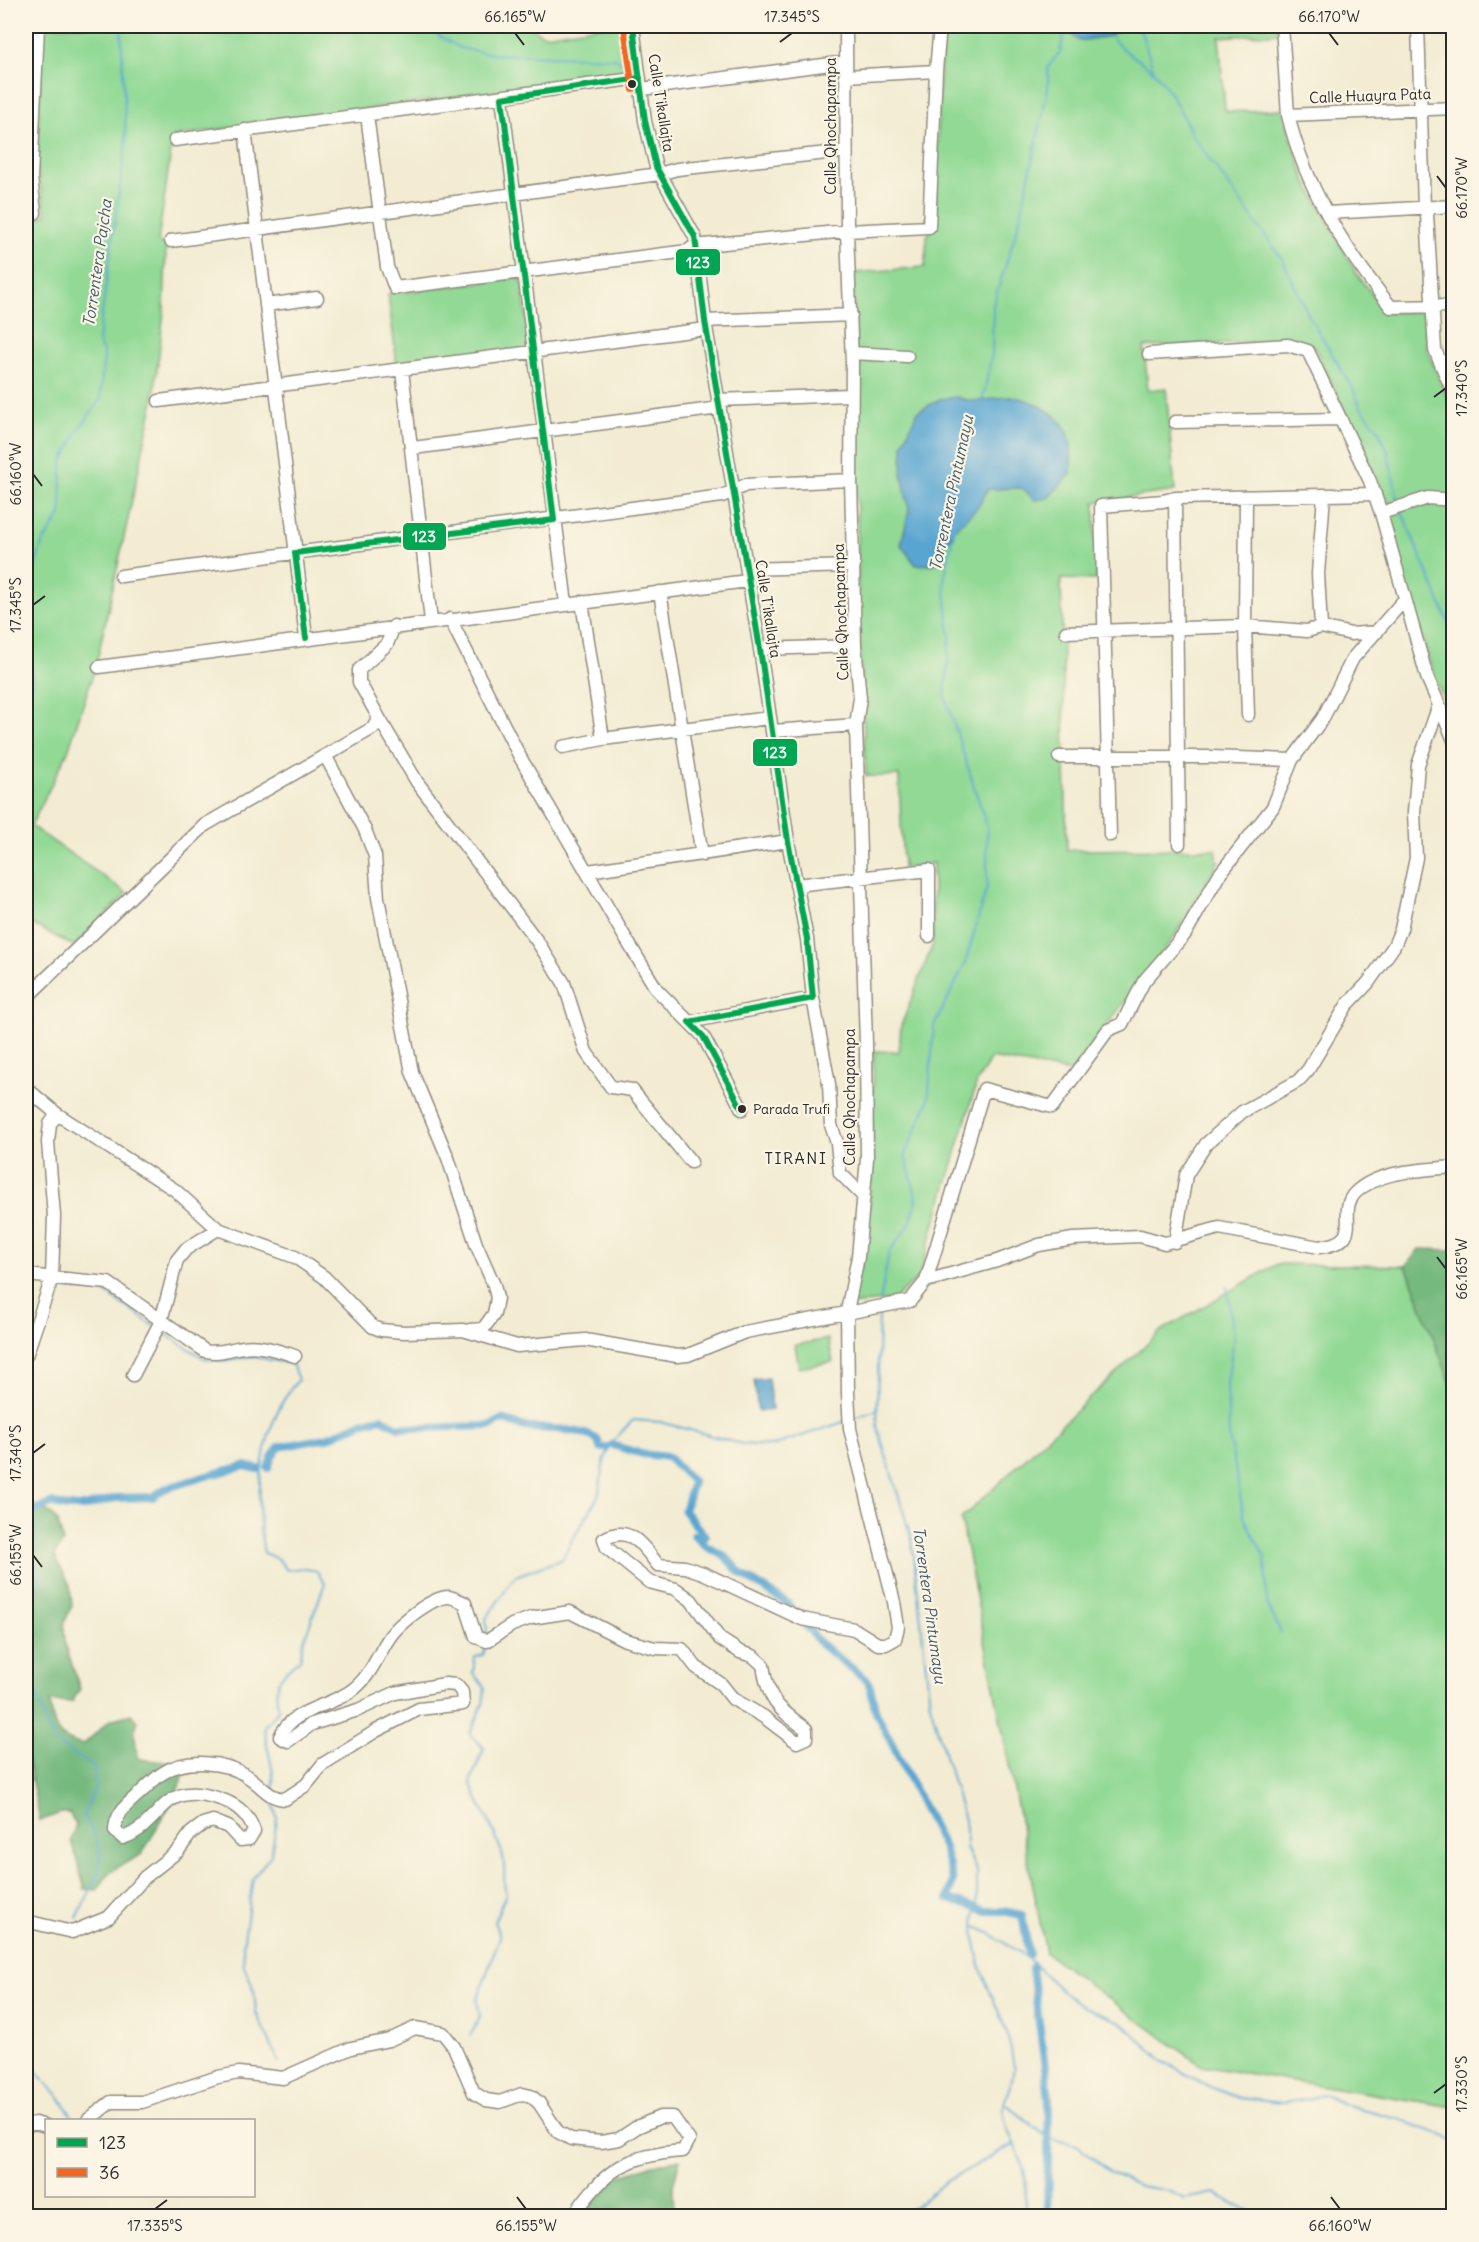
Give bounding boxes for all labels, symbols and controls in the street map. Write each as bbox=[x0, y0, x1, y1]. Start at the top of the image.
text: 66.165°W bbox=[484, 7, 546, 26]
text: 17.345°S bbox=[764, 7, 820, 26]
text: 66.170°W bbox=[1298, 7, 1360, 26]
street label: Calle T'ikallajta bbox=[644, 52, 679, 154]
street label: Calle Qhochapampa bbox=[821, 57, 840, 195]
unlabelled marker bbox=[626, 78, 638, 90]
street label: Calle Huayra Pata bbox=[1309, 84, 1432, 107]
text: 66.170°W bbox=[1452, 157, 1471, 219]
water label: Torrentera Pajcha bbox=[78, 197, 116, 328]
line badge: 123 bbox=[675, 248, 721, 276]
text: 123 bbox=[686, 252, 710, 272]
text: 17.340°S bbox=[1452, 360, 1471, 416]
water label: Torrentera Pintumayu bbox=[925, 412, 978, 573]
text: 66.160°W bbox=[6, 442, 25, 505]
line badge: 123 bbox=[402, 522, 447, 551]
text: 123 bbox=[412, 526, 436, 546]
street label: Calle Qhochapampa bbox=[829, 543, 852, 681]
street label: Calle T'ikallajta bbox=[751, 558, 786, 660]
text: 17.345°S bbox=[6, 577, 25, 633]
line badge: 123 bbox=[752, 738, 798, 767]
text: 123 bbox=[763, 742, 787, 762]
street label: Calle Qhochapampa bbox=[840, 1028, 859, 1166]
place label: Parada Trufi bbox=[753, 1100, 830, 1118]
marker: Parada Trufi bbox=[736, 1103, 748, 1115]
district label: TIRANI bbox=[765, 1148, 827, 1168]
text: 66.165°W bbox=[1452, 1238, 1471, 1300]
text: 17.340°S bbox=[6, 1425, 25, 1481]
text: 66.155°W bbox=[6, 1524, 25, 1586]
water label: Torrentera Pintumayu bbox=[909, 1525, 951, 1686]
text: 17.330°S bbox=[1452, 2056, 1471, 2112]
legend bbox=[45, 2119, 255, 2197]
text: 123 bbox=[99, 2131, 126, 2154]
text: 36 bbox=[99, 2161, 120, 2184]
text: 17.335°S bbox=[127, 2216, 183, 2235]
text: 66.155°W bbox=[495, 2216, 557, 2235]
text: 66.160°W bbox=[1309, 2216, 1372, 2235]

